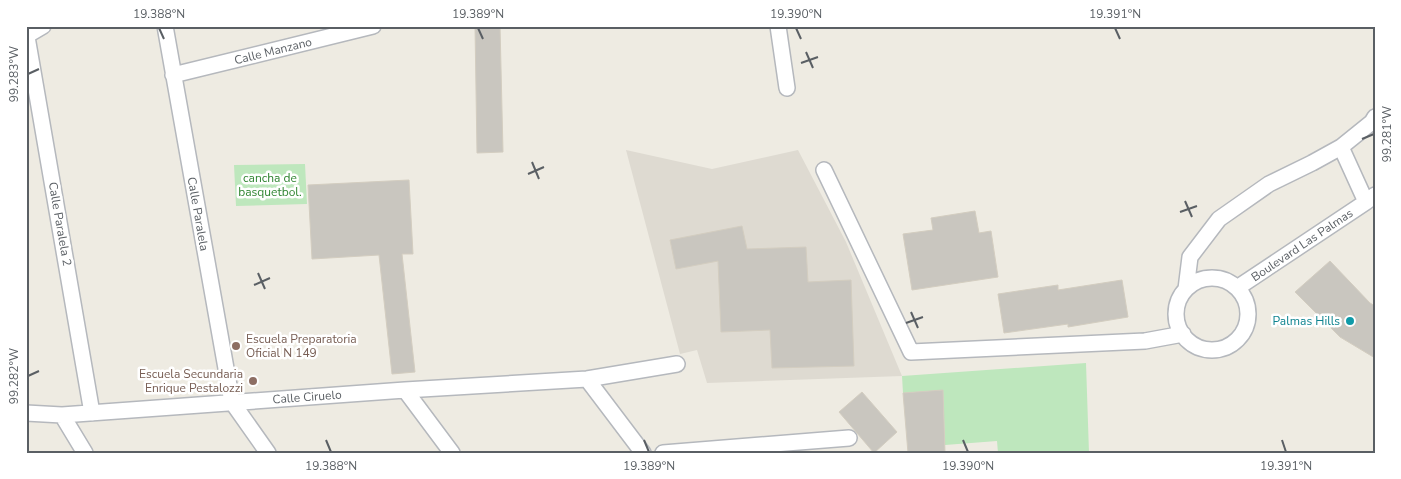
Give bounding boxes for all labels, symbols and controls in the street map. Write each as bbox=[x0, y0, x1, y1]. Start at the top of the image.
text: 19.388°N bbox=[133, 6, 185, 22]
text: 19.389°N bbox=[452, 6, 504, 22]
text: 19.390°N bbox=[770, 6, 822, 22]
text: 19.391°N bbox=[1089, 6, 1141, 22]
street label: Calle Manzano bbox=[232, 34, 314, 68]
text: 99.283°W bbox=[6, 46, 22, 102]
text: 99.281°W bbox=[1379, 106, 1395, 162]
park label: cancha de basquetbol. bbox=[238, 170, 302, 200]
street label: Calle Paralela bbox=[184, 176, 212, 252]
street label: Calle Paralela 2 bbox=[45, 181, 75, 267]
street label: Boulevard Las Palmas bbox=[1248, 205, 1356, 285]
place label: Palmas Hills bbox=[1273, 313, 1340, 329]
marker: Palmas Hills bbox=[1344, 315, 1356, 327]
place label: Escuela Preparatoria Oficial N 149 bbox=[246, 331, 357, 361]
marker: Escuela Preparatoria Oficial N 149 bbox=[230, 340, 242, 352]
text: 99.282°W bbox=[6, 348, 22, 404]
place label: Escuela Secundaria Enrique Pestalozzi bbox=[139, 366, 243, 396]
marker: Escuela Secundaria Enrique Pestalozzi bbox=[247, 375, 259, 387]
street label: Calle Ciruelo bbox=[272, 387, 342, 407]
text: 19.388°N bbox=[305, 458, 357, 474]
text: 19.389°N bbox=[623, 458, 675, 474]
text: 19.390°N bbox=[942, 458, 994, 474]
text: 19.391°N bbox=[1260, 458, 1312, 474]

